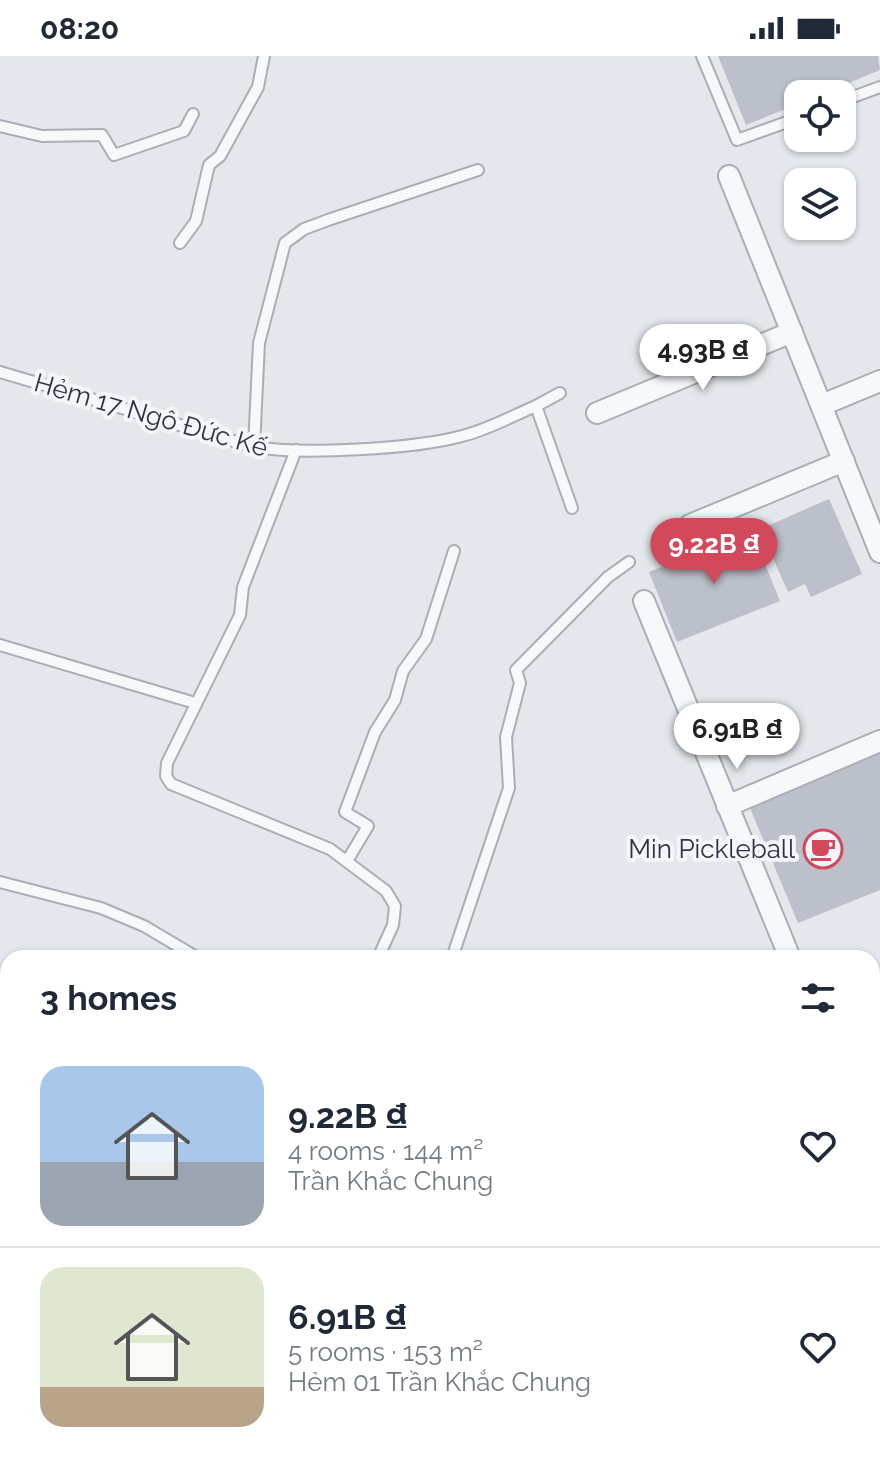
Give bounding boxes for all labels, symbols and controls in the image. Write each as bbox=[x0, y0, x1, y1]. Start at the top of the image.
text: 08:20 bbox=[40, 11, 119, 46]
map controls bbox=[784, 80, 856, 240]
button: locate bbox=[784, 80, 856, 152]
button: layers bbox=[784, 168, 856, 240]
pin: 4.93B ₫ bbox=[629, 324, 777, 392]
text: 4.93B ₫ bbox=[657, 335, 749, 365]
street label: Hẻm 17 Ngô Đức Kế bbox=[31, 367, 271, 463]
pin: 9.22B ₫ bbox=[640, 518, 788, 586]
text: 9.22B ₫ bbox=[668, 529, 760, 559]
pin: 6.91B ₫ bbox=[663, 703, 811, 771]
text: 6.91B ₫ bbox=[692, 714, 782, 744]
cafe icon: Min Pickleball bbox=[802, 828, 844, 870]
place label: Min Pickleball bbox=[628, 834, 796, 864]
icon: filters bbox=[796, 976, 840, 1020]
text: 3 homes bbox=[40, 978, 177, 1018]
text: 9.22B ₫ bbox=[288, 1096, 407, 1136]
icon: home bbox=[104, 1098, 200, 1194]
icon: heart bbox=[796, 1124, 840, 1168]
text: 4 rooms · 144 m² bbox=[288, 1136, 483, 1166]
text: Trần Khắc Chung bbox=[288, 1166, 493, 1196]
text: 6.91B ₫ bbox=[288, 1297, 406, 1337]
icon: home bbox=[104, 1299, 200, 1395]
icon: heart bbox=[796, 1325, 840, 1369]
text: 5 rooms · 153 m² bbox=[288, 1337, 483, 1367]
text: Hẻm 01 Trần Khắc Chung bbox=[288, 1367, 591, 1397]

